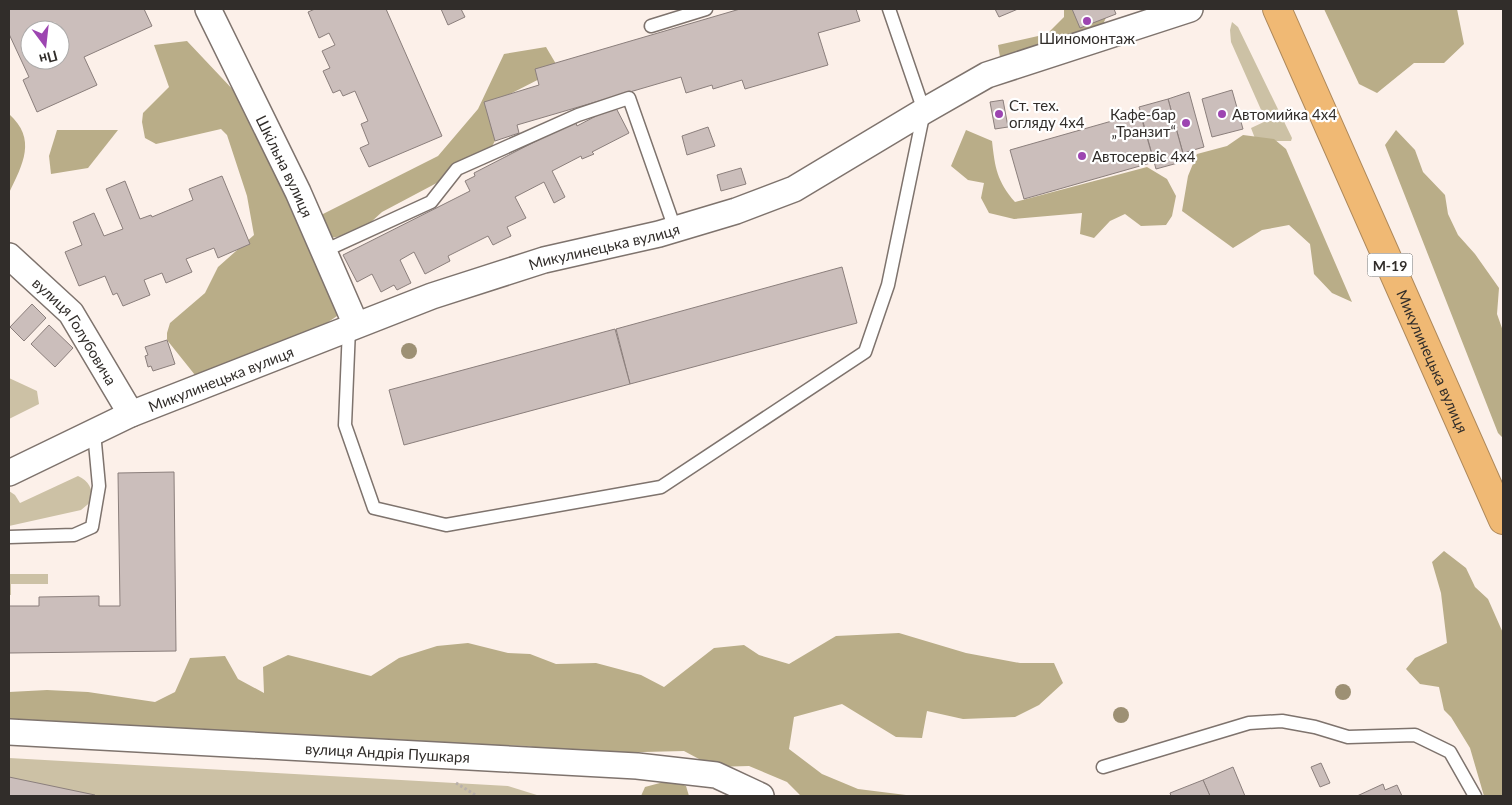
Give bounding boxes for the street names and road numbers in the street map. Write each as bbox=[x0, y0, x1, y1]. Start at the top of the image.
street label: Шкільна вулиця bbox=[253, 112, 317, 220]
street label: Микулинецька вулиця bbox=[526, 219, 682, 273]
road number: М-19 bbox=[1368, 254, 1412, 276]
street label: вулиця Голубовича bbox=[29, 273, 121, 388]
street label: Микулинецька вулиця bbox=[1393, 287, 1472, 435]
street label: Микулинецька вулиця bbox=[146, 342, 296, 415]
street label: вулиця Андрія Пушкаря bbox=[305, 739, 470, 766]

